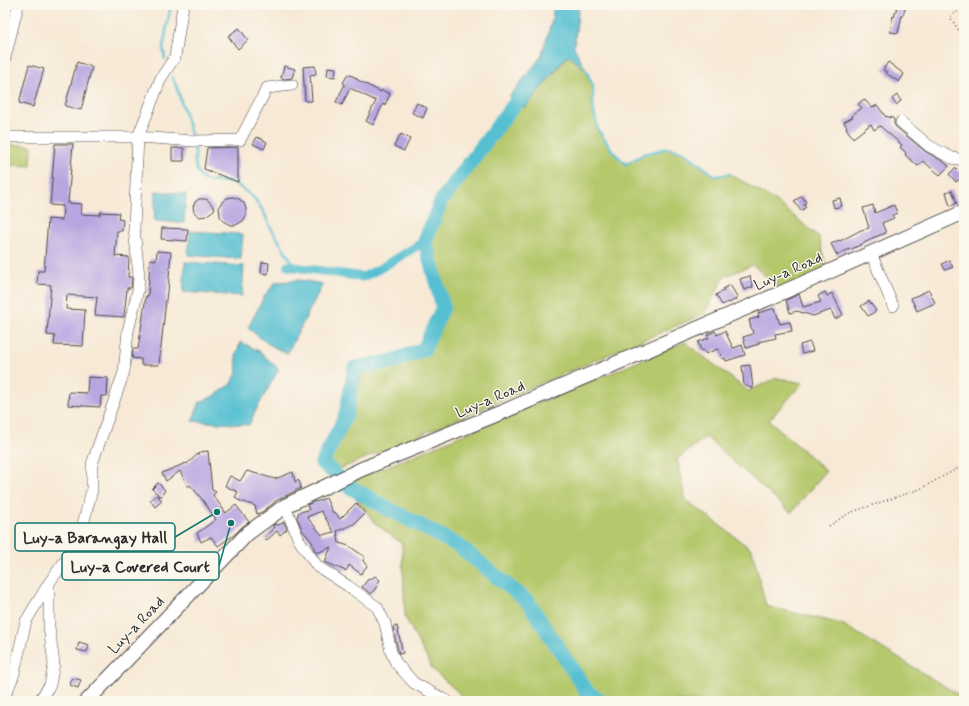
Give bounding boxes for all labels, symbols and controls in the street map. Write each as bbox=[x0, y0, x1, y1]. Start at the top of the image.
street label: Luy-a Road bbox=[751, 248, 826, 296]
street label: Luy-a Road bbox=[453, 376, 528, 423]
callout: Luy-a Barangay Hall bbox=[15, 523, 175, 551]
text: Luy-a Barangay Hall bbox=[23, 528, 167, 550]
callout: Luy-a Covered Court bbox=[62, 552, 219, 580]
text: Luy-a Covered Court bbox=[70, 557, 210, 578]
street label: Luy-a Road bbox=[104, 592, 169, 659]

